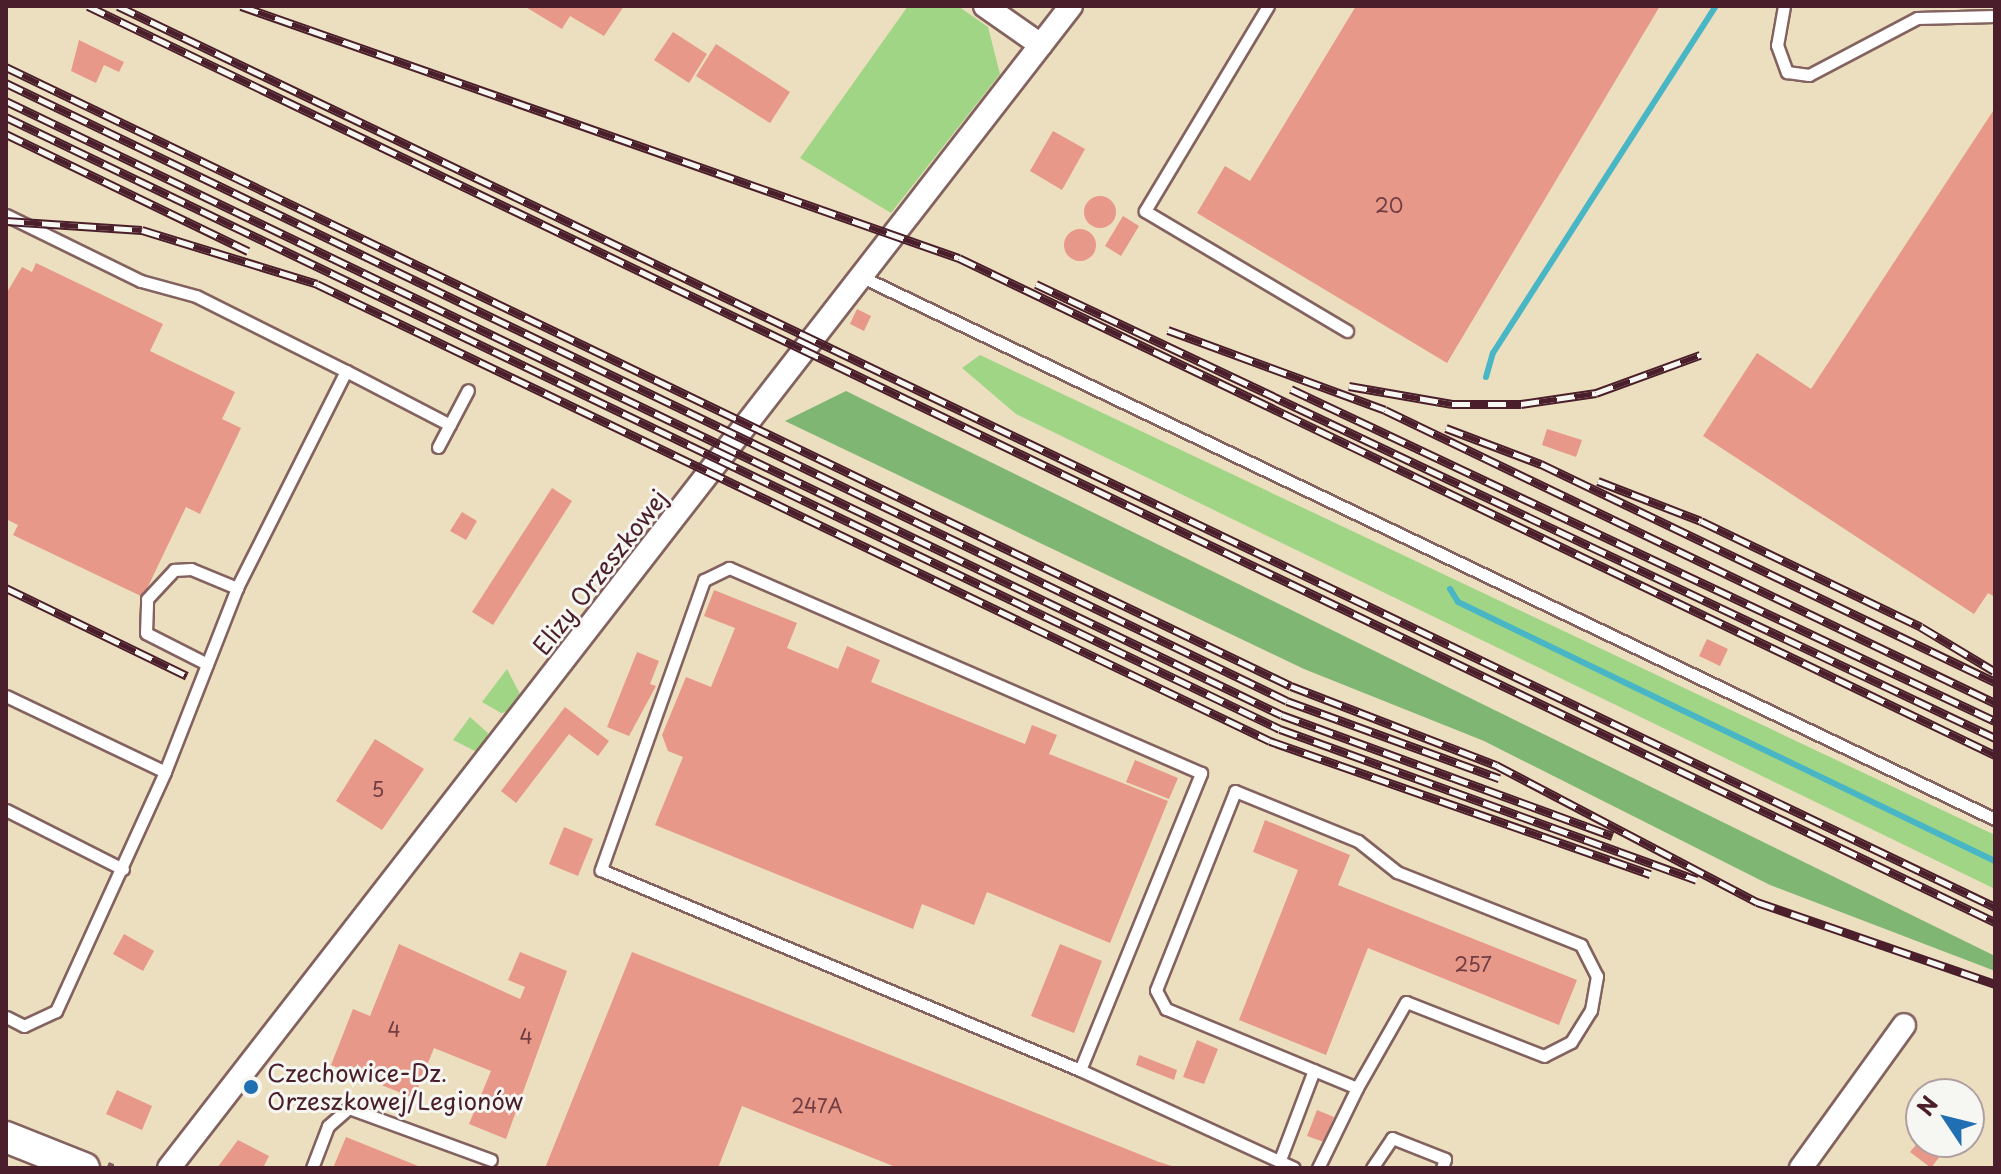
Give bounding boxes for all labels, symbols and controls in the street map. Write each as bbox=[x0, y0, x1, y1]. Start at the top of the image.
house number: 20 bbox=[1375, 193, 1403, 217]
street label: Elizy Orzeszkowej bbox=[526, 484, 674, 660]
house number: 5 bbox=[372, 777, 384, 801]
house number: 257 bbox=[1454, 952, 1492, 976]
house number: 4 bbox=[387, 1017, 401, 1041]
house number: 4 bbox=[519, 1024, 533, 1048]
place label: Czechowice-Dz. Orzeszkowej/Legionów bbox=[267, 1059, 523, 1115]
marker: Czechowice-Dz. Orzeszkowej/Legionów bbox=[242, 1078, 260, 1096]
north arrow bbox=[1905, 1078, 1985, 1158]
text: N bbox=[1908, 1088, 1945, 1122]
house number: 247A bbox=[791, 1093, 843, 1117]

